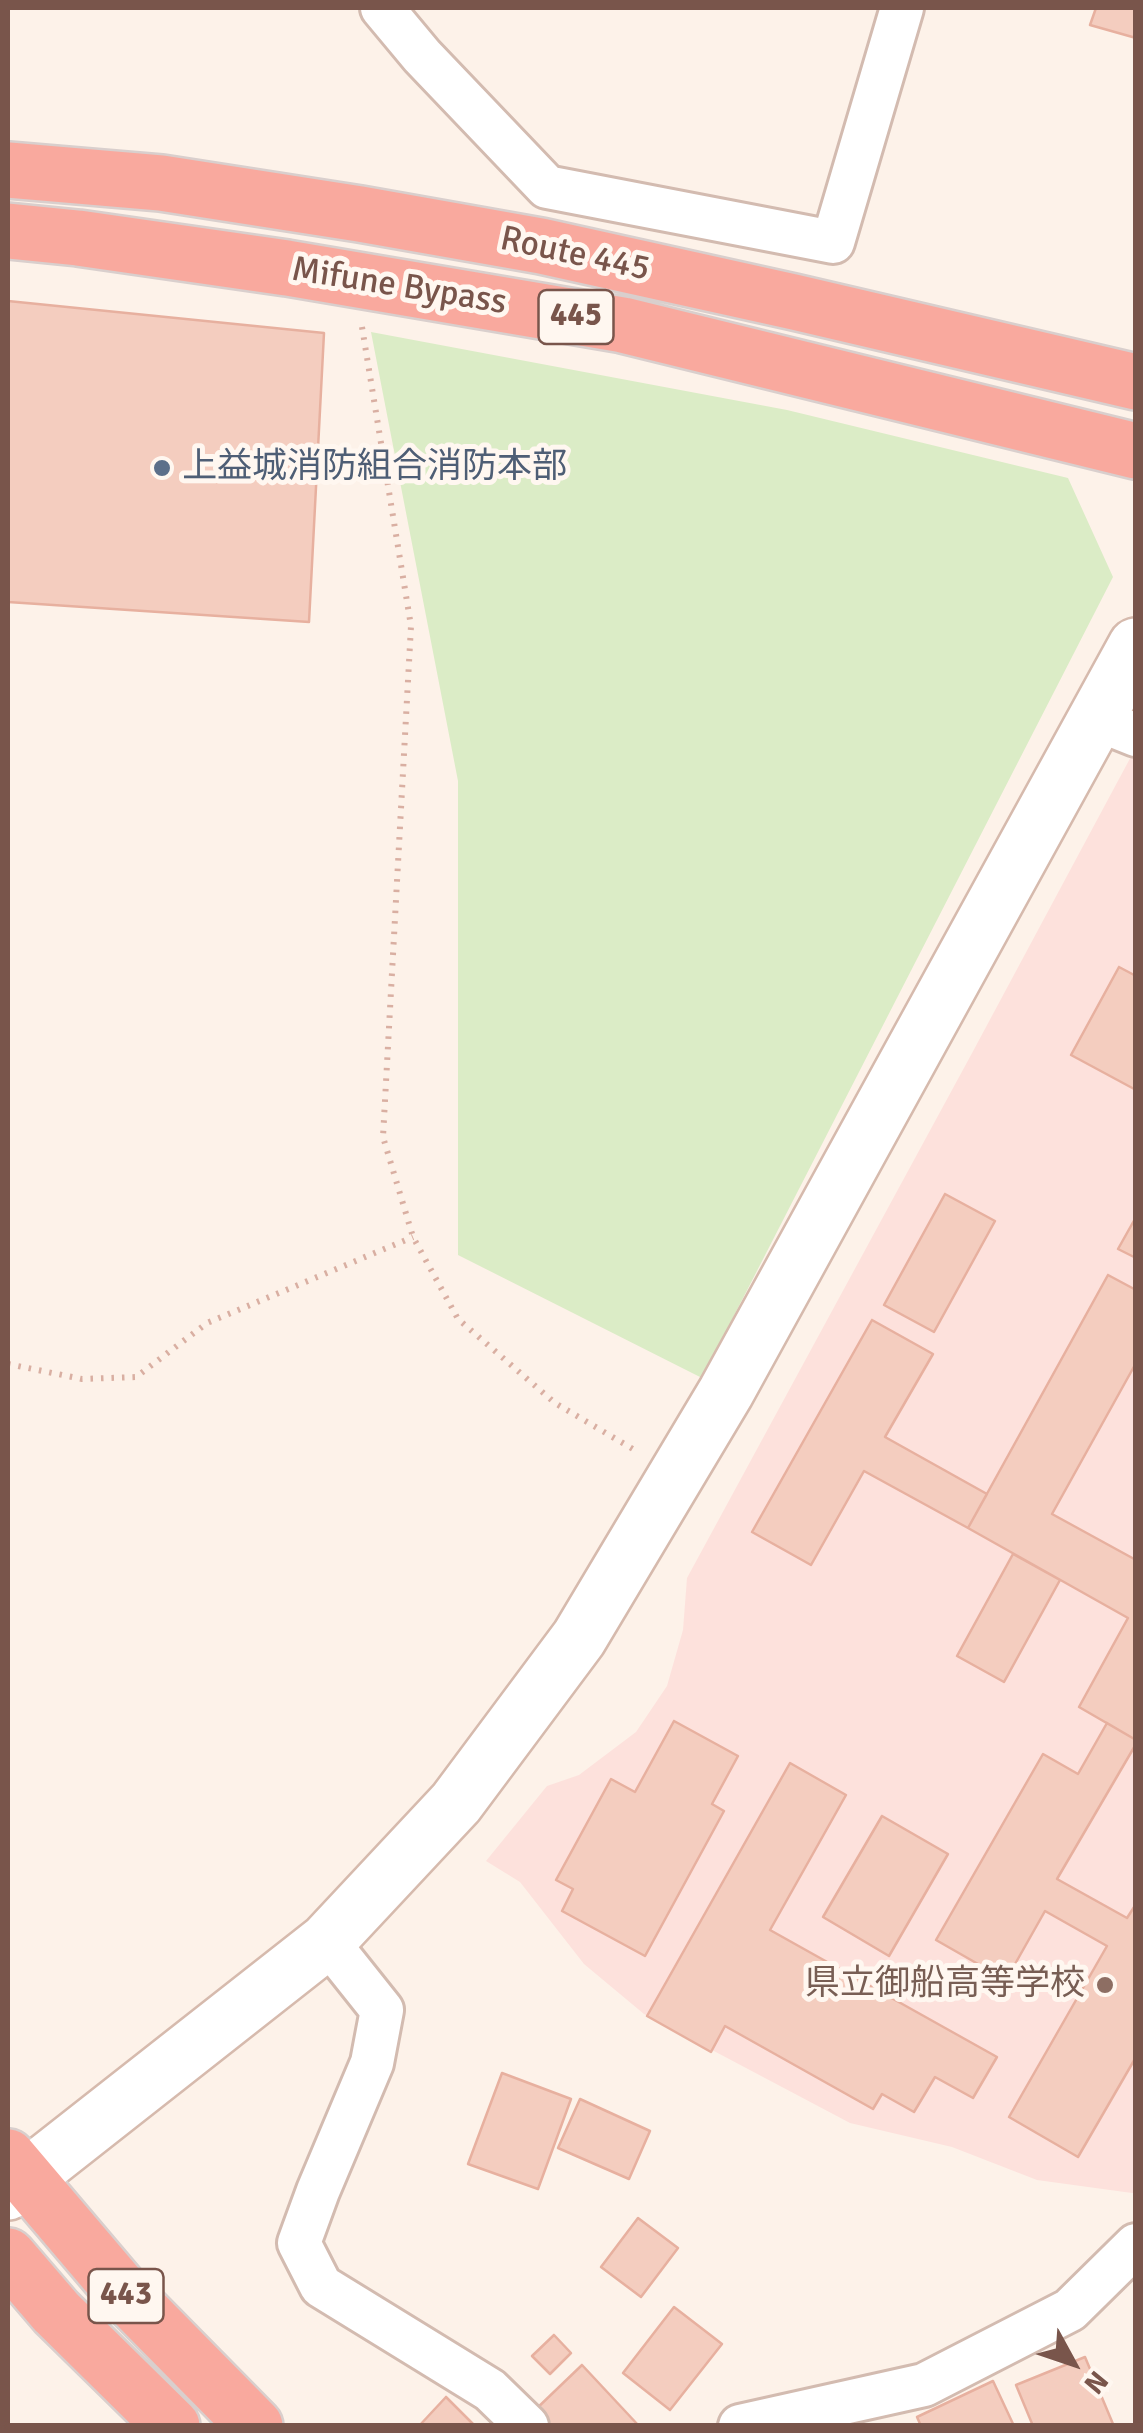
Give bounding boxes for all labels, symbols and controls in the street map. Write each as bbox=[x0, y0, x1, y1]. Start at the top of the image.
street label: Route 445 bbox=[496, 219, 654, 291]
street label: Mifune Bypass bbox=[289, 249, 509, 325]
road number: 445 bbox=[538, 290, 614, 344]
place label: 上益城消防組合消防本部 bbox=[182, 447, 567, 489]
marker: 上益城消防組合消防本部 bbox=[151, 457, 173, 479]
place label: 県立御船高等学校 bbox=[805, 1964, 1085, 2006]
marker: 県立御船高等学校 bbox=[1094, 1974, 1116, 1996]
road number: 443 bbox=[88, 2269, 164, 2323]
north arrow bbox=[1023, 2313, 1123, 2413]
text: N bbox=[1077, 2364, 1115, 2401]

